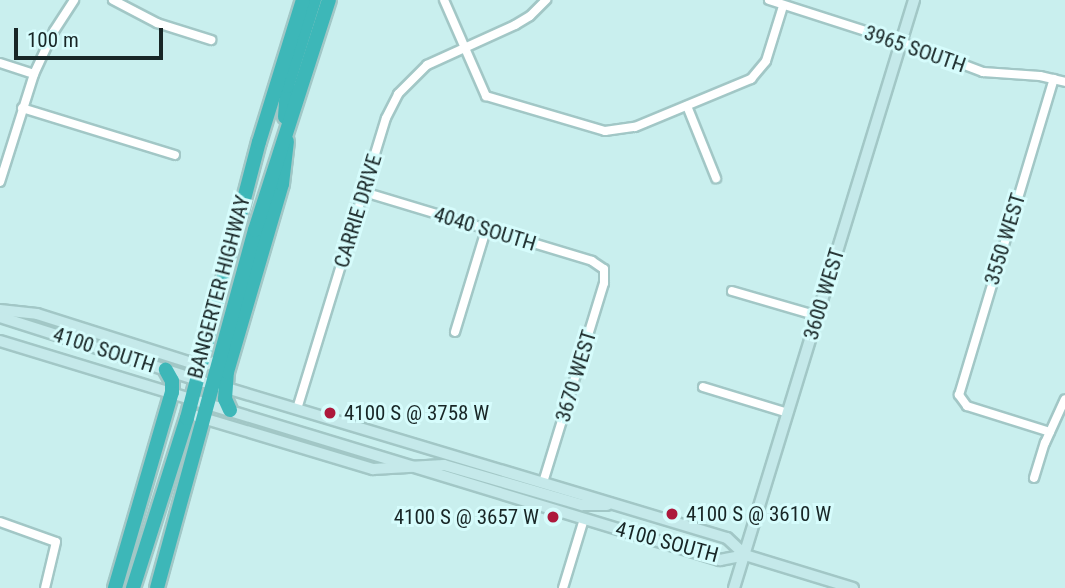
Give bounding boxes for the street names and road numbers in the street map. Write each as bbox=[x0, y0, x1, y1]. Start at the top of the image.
street label: 3965 SOUTH bbox=[861, 20, 969, 78]
street label: CARRIE DRIVE bbox=[329, 151, 387, 271]
street label: 3550 WEST bbox=[979, 190, 1031, 288]
street label: BANGERTER HIGHWAY bbox=[182, 193, 256, 381]
street label: 4040 SOUTH bbox=[431, 202, 539, 256]
street label: 3600 WEST bbox=[798, 245, 850, 343]
street label: 4100 SOUTH bbox=[50, 322, 158, 378]
street label: 3670 WEST bbox=[550, 327, 602, 425]
street label: 4100 SOUTH bbox=[613, 516, 721, 568]

